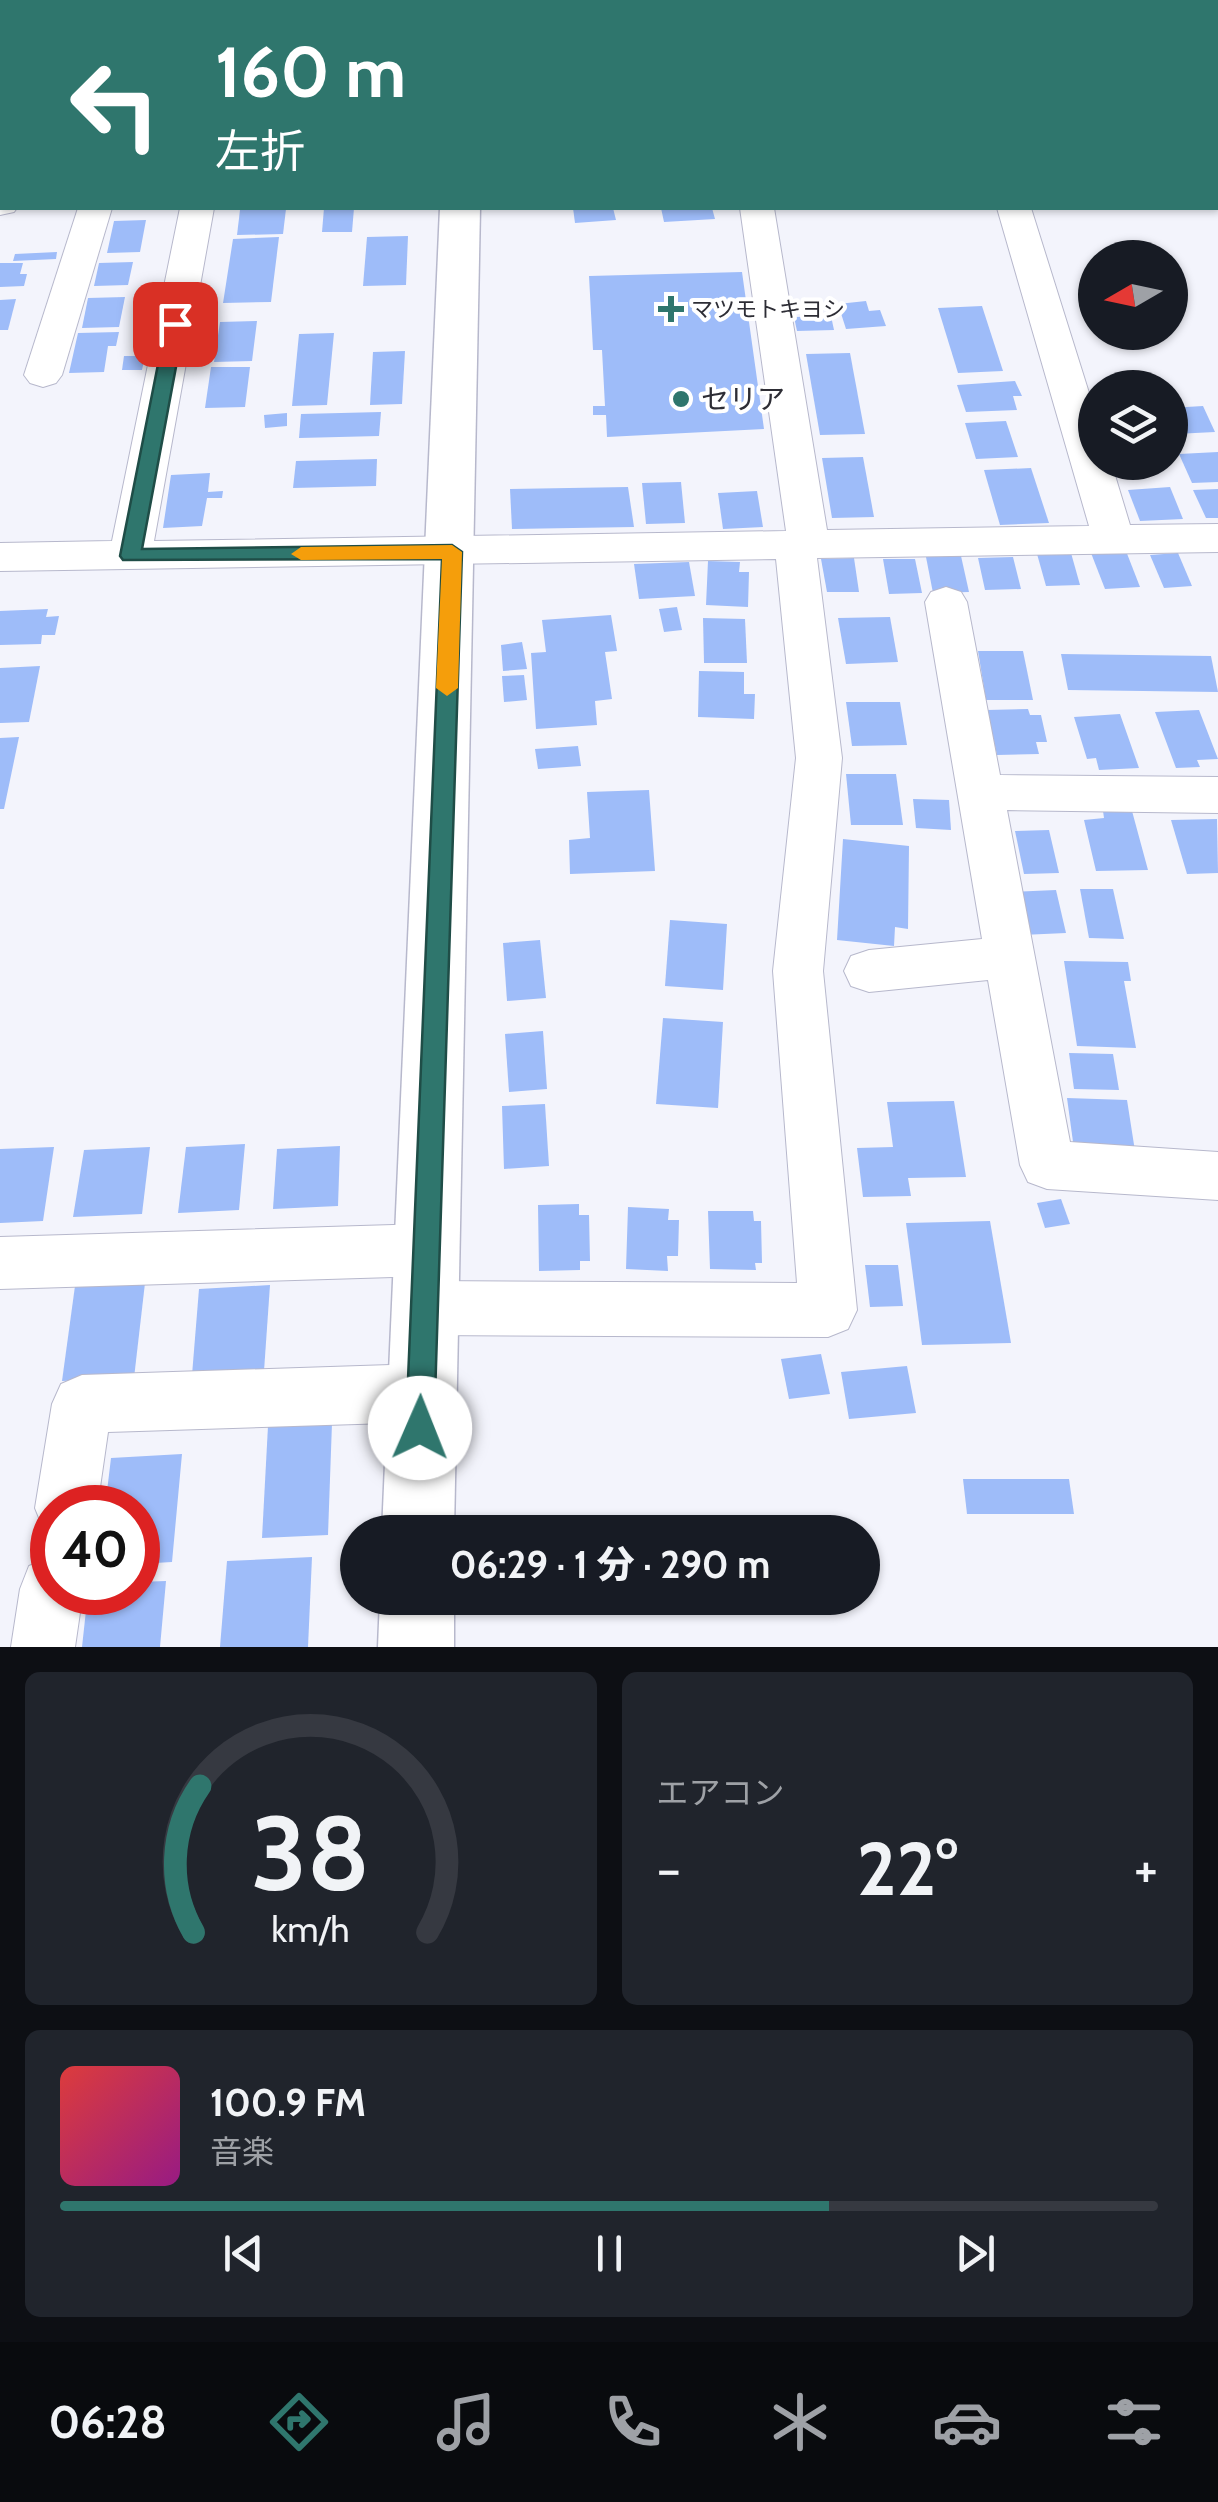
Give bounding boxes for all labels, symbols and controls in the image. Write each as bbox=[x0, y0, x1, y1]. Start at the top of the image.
text: 160 m bbox=[215, 29, 406, 115]
icon: left bbox=[50, 40, 180, 170]
text: 左折 bbox=[215, 124, 305, 178]
north arrow bbox=[1078, 240, 1188, 350]
map controls bbox=[1078, 240, 1188, 480]
pin bbox=[133, 282, 218, 367]
place label: マツモトキヨシ bbox=[691, 296, 845, 323]
icon: arrive bbox=[148, 297, 203, 352]
marker: マツモトキヨシ bbox=[660, 298, 682, 320]
button: layers bbox=[1078, 370, 1188, 480]
place label: セリア bbox=[701, 382, 785, 416]
marker: セリア bbox=[670, 388, 692, 410]
position arrow bbox=[368, 1376, 472, 1480]
speed limit sign: 40 bbox=[30, 1485, 160, 1615]
text: 06:29 · 1 分 · 290 m bbox=[450, 1541, 770, 1588]
text: エアコン bbox=[657, 1773, 785, 1812]
text: 38 bbox=[251, 1790, 370, 1916]
text: 22° bbox=[857, 1823, 958, 1914]
text: − bbox=[657, 1835, 681, 1902]
text: + bbox=[1134, 1835, 1158, 1902]
text: km/h bbox=[272, 1908, 350, 1951]
text: 100.9 FM bbox=[210, 2079, 366, 2126]
text: 音楽 bbox=[210, 2132, 274, 2171]
icon: previous bbox=[216, 2226, 271, 2281]
icon: pause bbox=[582, 2226, 637, 2281]
icon: next bbox=[948, 2226, 1003, 2281]
icon: directions bbox=[264, 2387, 334, 2457]
icon: music bbox=[431, 2387, 501, 2457]
icon: phone bbox=[598, 2387, 668, 2457]
icon: climate bbox=[765, 2387, 835, 2457]
icon: car bbox=[932, 2387, 1002, 2457]
icon: filters bbox=[1099, 2387, 1169, 2457]
text: 06:28 bbox=[49, 2395, 167, 2449]

